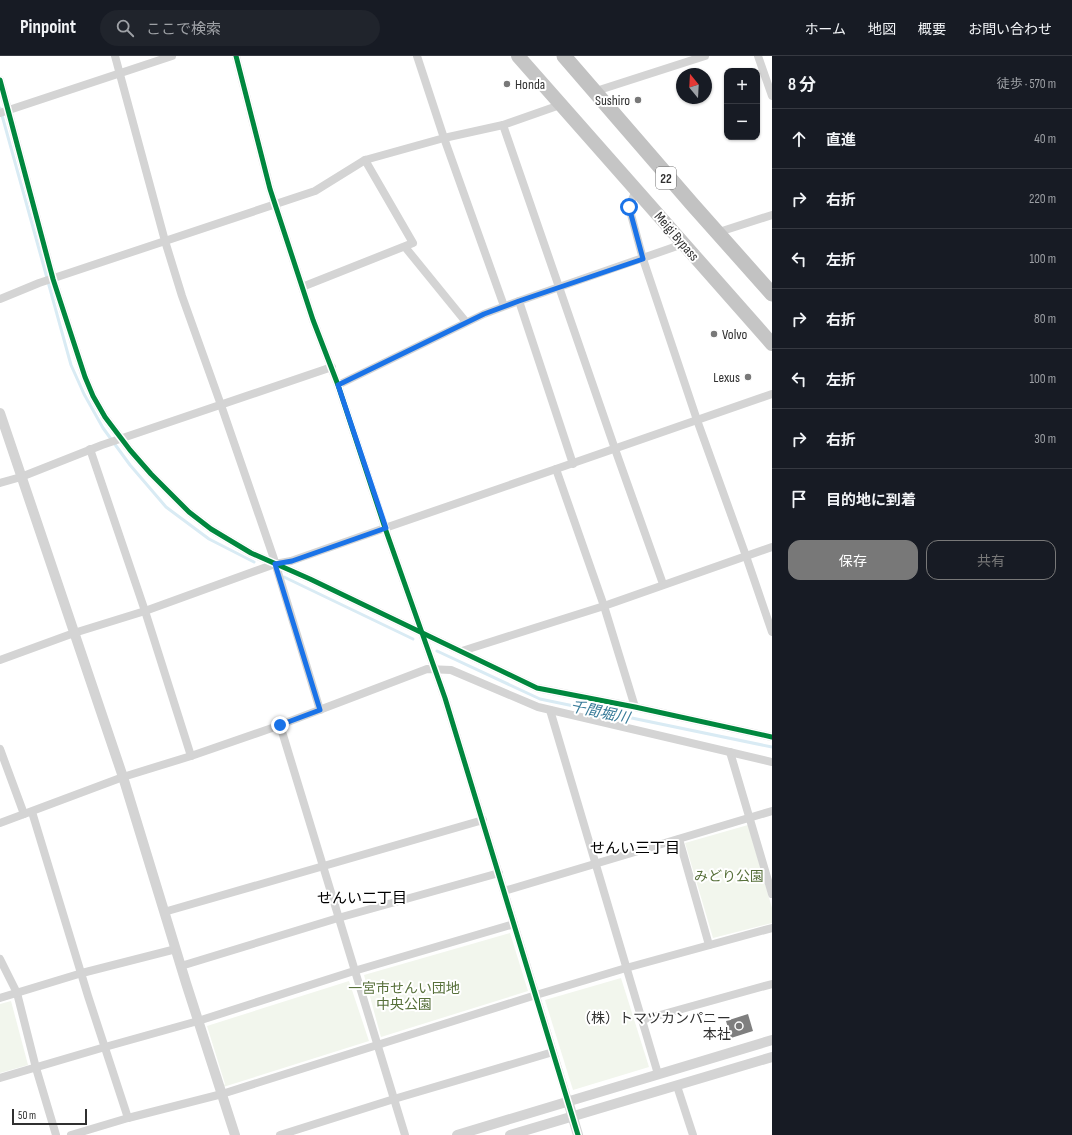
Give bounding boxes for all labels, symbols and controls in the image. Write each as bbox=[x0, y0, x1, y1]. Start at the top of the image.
search box bbox=[100, 10, 380, 46]
text: Pinpoint bbox=[20, 16, 76, 39]
icon: search bbox=[114, 17, 136, 39]
text: ここで検索 bbox=[146, 20, 221, 39]
text: ホーム bbox=[804, 21, 846, 38]
text: 地図 bbox=[868, 21, 896, 38]
text: 概要 bbox=[918, 21, 946, 38]
text: お問い合わせ bbox=[968, 21, 1052, 38]
north arrow bbox=[676, 68, 712, 104]
map controls bbox=[724, 68, 760, 140]
button: + bbox=[724, 68, 760, 104]
text: 8 分 bbox=[788, 75, 816, 95]
place label: Honda bbox=[515, 76, 545, 93]
text: 徒歩 · 570 m bbox=[997, 76, 1056, 92]
marker: Honda bbox=[502, 79, 512, 89]
place label: Sushiro bbox=[595, 92, 630, 109]
marker: Sushiro bbox=[633, 95, 643, 105]
button: − bbox=[724, 104, 760, 140]
icon: ahead bbox=[788, 128, 810, 150]
text: 直進 bbox=[826, 131, 856, 150]
text: 40 m bbox=[1034, 131, 1056, 147]
road number: 22 bbox=[656, 167, 676, 189]
icon: right bbox=[788, 188, 810, 210]
text: 右折 bbox=[826, 191, 856, 210]
text: 220 m bbox=[1029, 191, 1056, 207]
route start bbox=[620, 198, 638, 216]
street label: Meigi Bypass bbox=[651, 208, 703, 264]
icon: left bbox=[788, 248, 810, 270]
text: 左折 bbox=[826, 251, 856, 270]
text: 100 m bbox=[1029, 251, 1056, 267]
icon: right bbox=[788, 308, 810, 330]
text: 右折 bbox=[826, 311, 856, 330]
text: 80 m bbox=[1034, 311, 1056, 327]
place label: Volvo bbox=[722, 326, 748, 343]
marker: Volvo bbox=[709, 329, 719, 339]
icon: left bbox=[788, 368, 810, 390]
place label: Lexus bbox=[713, 369, 740, 386]
text: 左折 bbox=[826, 371, 856, 390]
text: 100 m bbox=[1029, 371, 1056, 387]
marker: Lexus bbox=[743, 372, 753, 382]
icon: right bbox=[788, 428, 810, 450]
text: 右折 bbox=[826, 431, 856, 450]
text: 30 m bbox=[1034, 431, 1056, 447]
icon: arrive bbox=[788, 488, 810, 510]
text: 目的地に到着 bbox=[826, 491, 916, 510]
button: 保存 bbox=[788, 540, 918, 580]
button: 共有 bbox=[926, 540, 1056, 580]
water label: 千間堀川 bbox=[569, 697, 633, 728]
route end bbox=[271, 716, 289, 734]
district label: せんい三丁目 bbox=[590, 839, 680, 858]
park label: みどり公園 bbox=[694, 868, 764, 885]
district label: せんい二丁目 bbox=[317, 889, 407, 908]
park label: 一宮市せんい団地 中央公園 bbox=[348, 980, 460, 1013]
place label: （株）トマツカンパニー 本社 bbox=[577, 1010, 731, 1043]
marker: （株）トマツカンパニー 本社 bbox=[734, 1021, 744, 1031]
scale bar bbox=[12, 1107, 87, 1126]
text: 50 m bbox=[18, 1109, 36, 1122]

